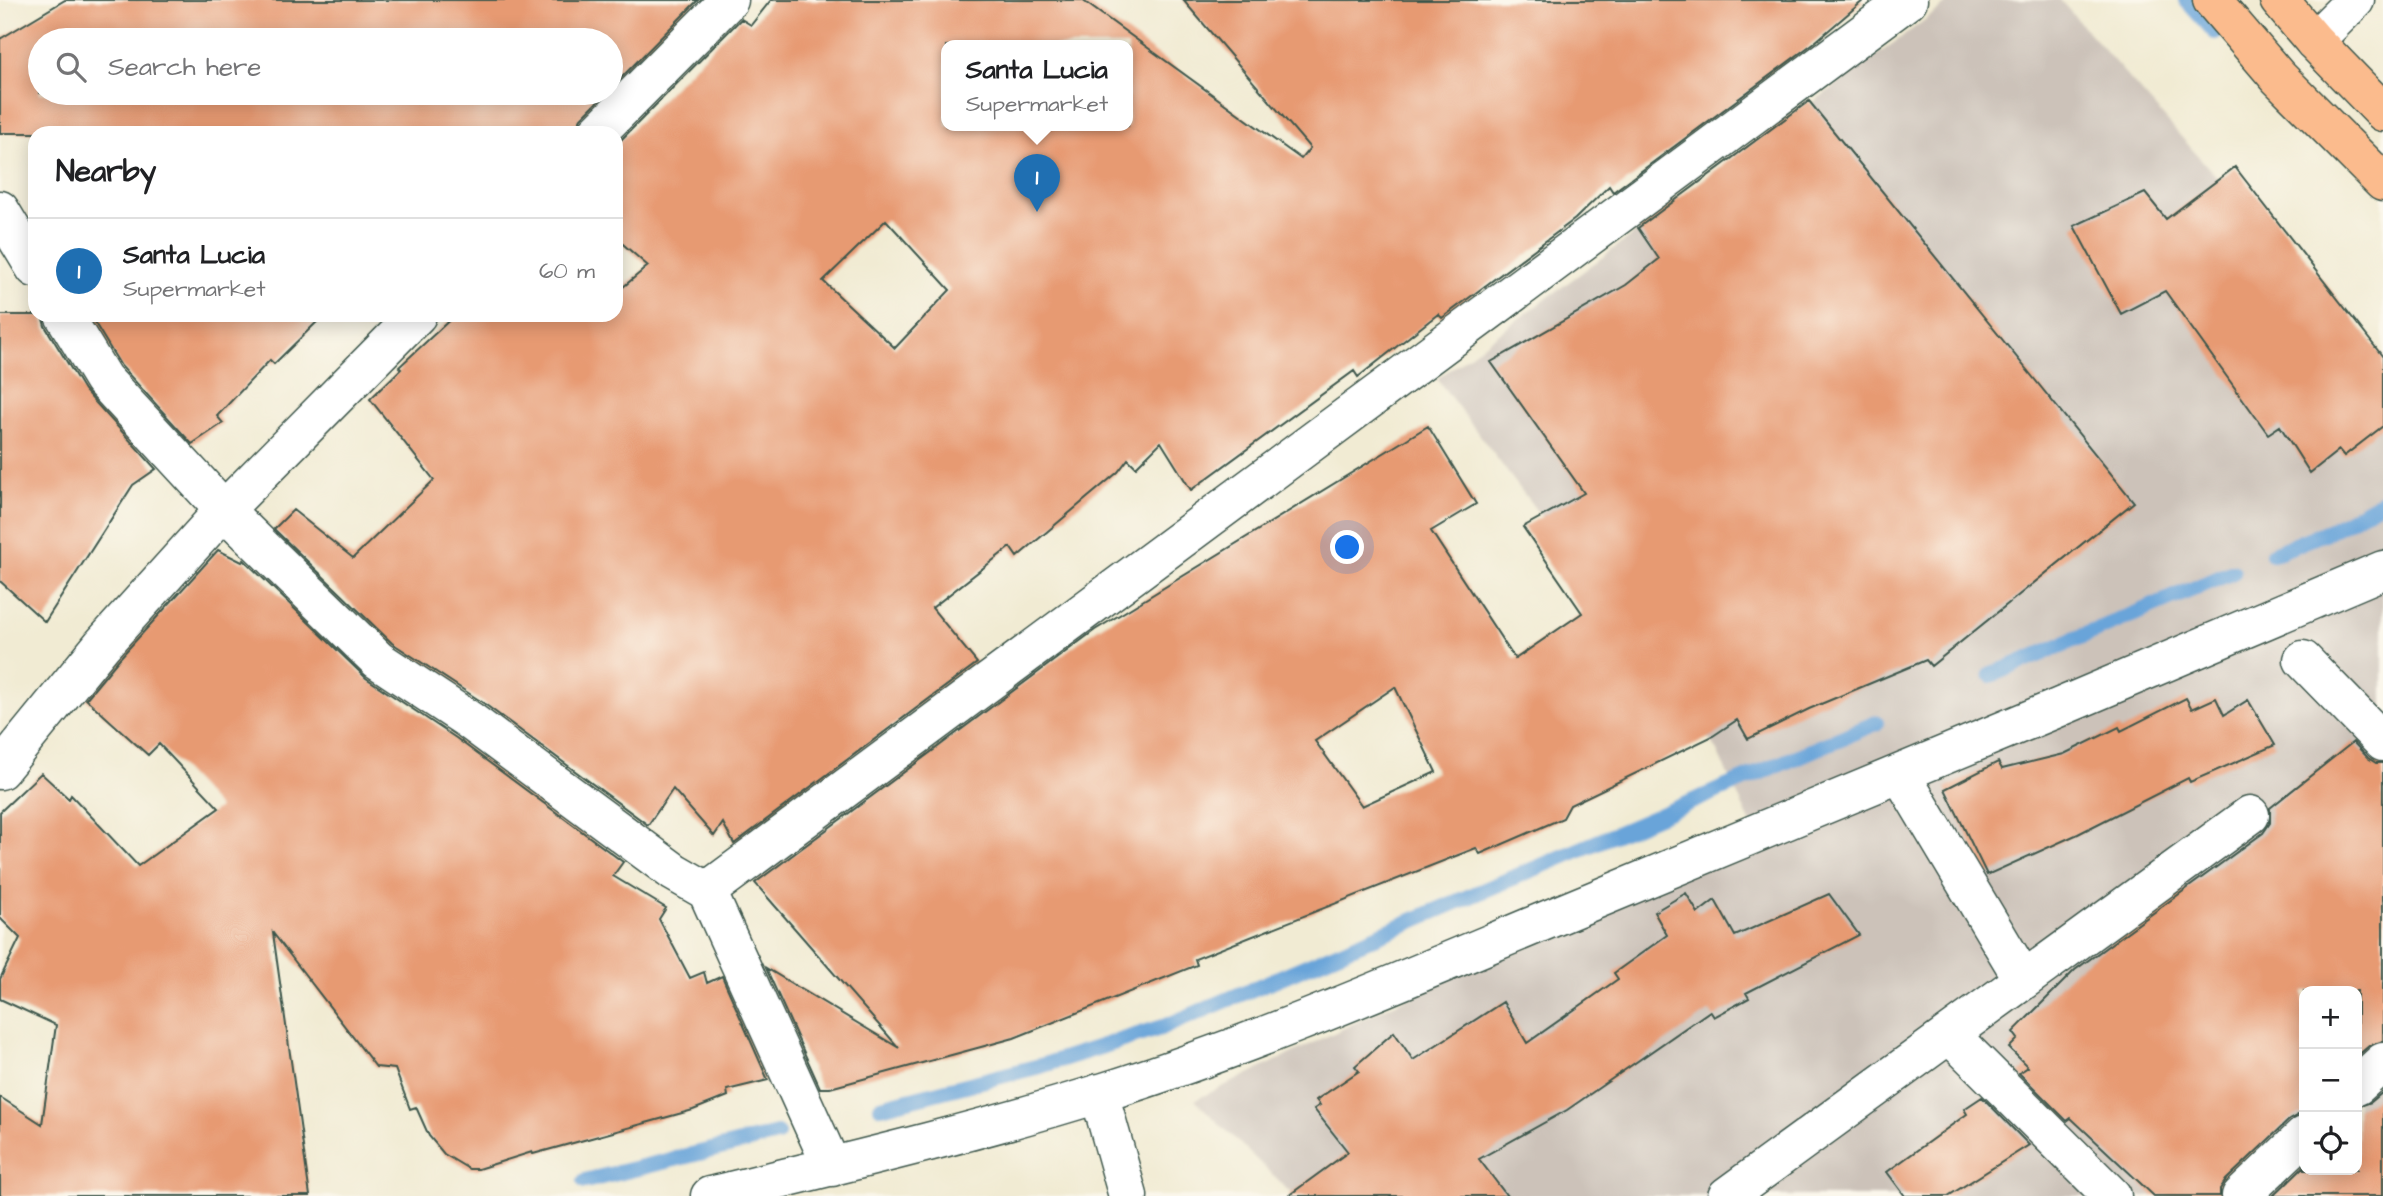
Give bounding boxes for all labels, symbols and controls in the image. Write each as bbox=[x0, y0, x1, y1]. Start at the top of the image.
search box bbox=[28, 28, 623, 105]
popup bbox=[941, 40, 1133, 131]
icon: search bbox=[52, 48, 90, 86]
text: Search here bbox=[108, 49, 261, 85]
text: Santa Lucia bbox=[966, 52, 1108, 88]
text: Supermarket bbox=[966, 88, 1108, 120]
text: Nearby bbox=[56, 151, 156, 193]
pin: 1 bbox=[1014, 154, 1060, 212]
text: Santa Lucia bbox=[123, 237, 265, 273]
text: 1 bbox=[78, 255, 80, 287]
text: 60 m bbox=[539, 255, 595, 287]
text: Supermarket bbox=[123, 273, 266, 305]
your location bbox=[1330, 530, 1364, 564]
map controls bbox=[2299, 986, 2362, 1175]
button: + bbox=[2299, 986, 2362, 1049]
button: − bbox=[2299, 1049, 2362, 1112]
button: locate bbox=[2299, 1112, 2362, 1175]

